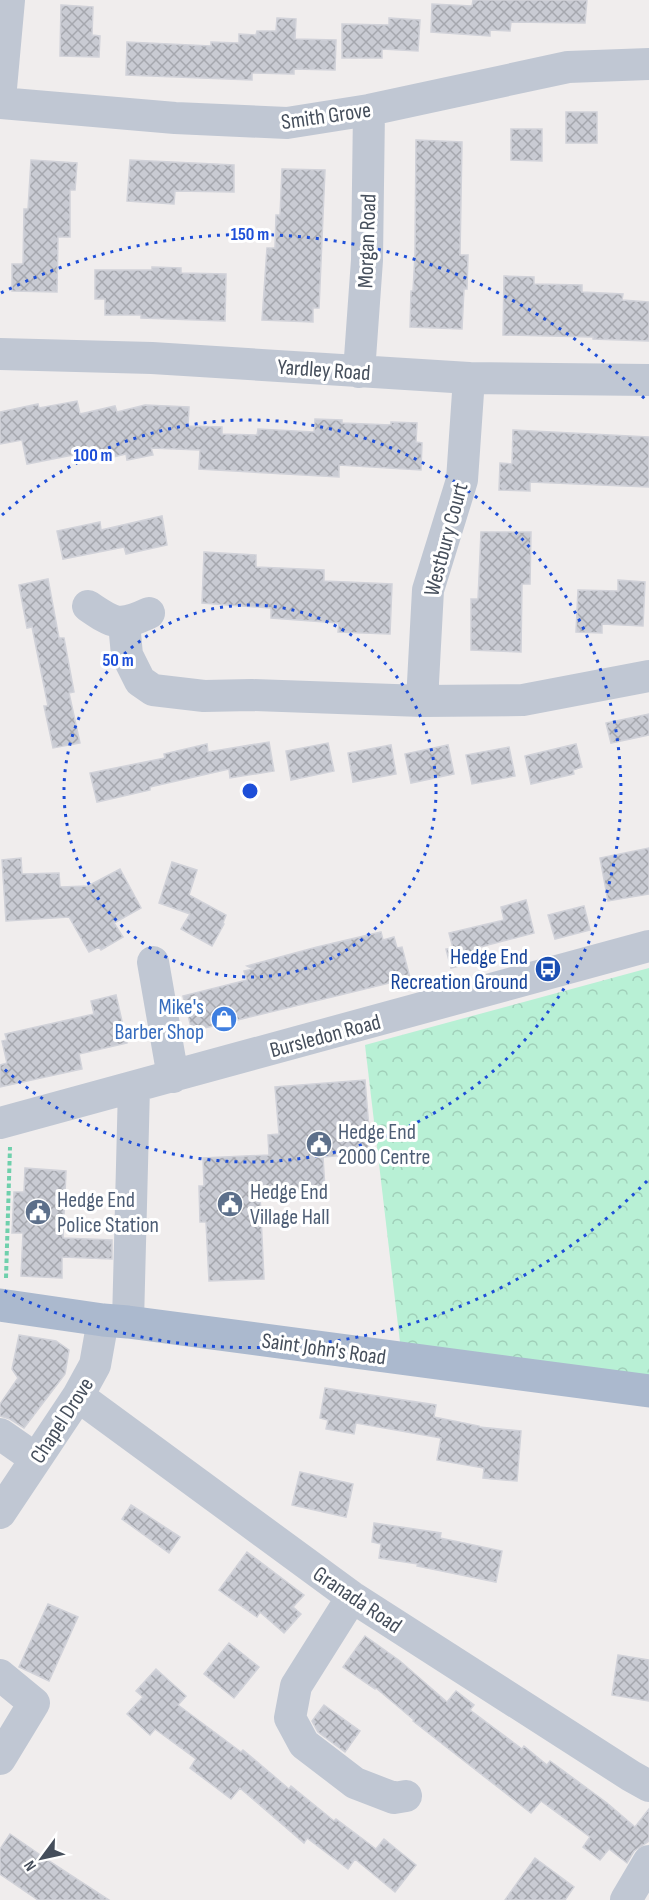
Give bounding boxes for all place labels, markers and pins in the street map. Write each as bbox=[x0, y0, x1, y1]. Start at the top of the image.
centre of rings bbox=[240, 781, 260, 801]
place label: Hedge End Recreation Ground bbox=[391, 944, 528, 996]
bus stop icon: Hedge End Recreation Ground bbox=[533, 954, 563, 984]
place label: Mike's Barber Shop bbox=[115, 994, 204, 1046]
shop icon: Mike's Barber Shop bbox=[209, 1004, 239, 1034]
place label: Hedge End 2000 Centre bbox=[338, 1119, 430, 1171]
public building icon: Hedge End 2000 Centre bbox=[304, 1129, 334, 1159]
place label: Hedge End Village Hall bbox=[250, 1179, 330, 1231]
place label: Hedge End Police Station bbox=[57, 1187, 159, 1239]
public building icon: Hedge End Village Hall bbox=[215, 1189, 245, 1219]
public building icon: Hedge End Police Station bbox=[23, 1197, 53, 1227]

